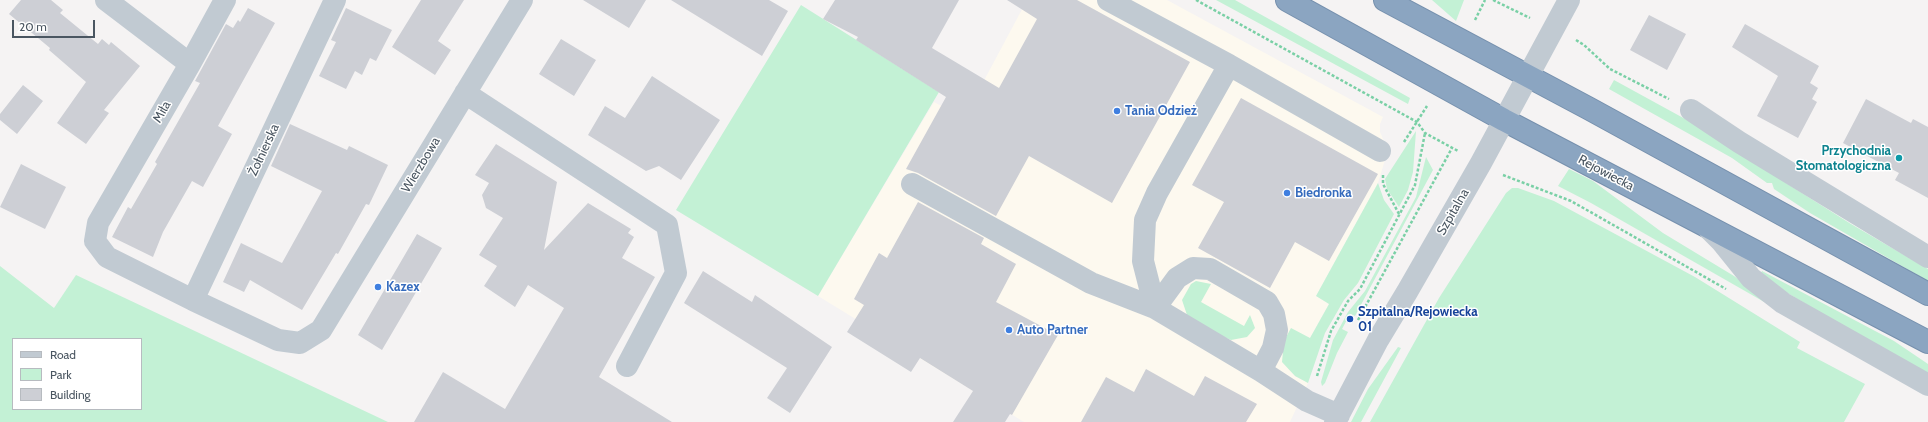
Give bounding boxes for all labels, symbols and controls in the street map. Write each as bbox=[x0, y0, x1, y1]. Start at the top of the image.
scale bar bbox=[14, 12, 97, 38]
text: 20 m bbox=[19, 19, 47, 34]
street label: Miła bbox=[150, 98, 174, 126]
place label: Tania Odzież bbox=[1125, 103, 1197, 119]
marker: Tania Odzież bbox=[1112, 106, 1122, 116]
street label: Żołnierska bbox=[245, 122, 283, 178]
street label: Wierzbowa bbox=[398, 135, 444, 195]
place label: Przychodnia Stomatologiczna bbox=[1796, 143, 1891, 174]
street label: Rejowiecka bbox=[1575, 152, 1637, 194]
marker: Przychodnia Stomatologiczna bbox=[1894, 153, 1904, 163]
place label: Biedronka bbox=[1295, 185, 1352, 201]
street label: Szpitalna bbox=[1434, 186, 1472, 238]
marker: Biedronka bbox=[1282, 188, 1292, 198]
place label: Kazex bbox=[386, 279, 420, 295]
marker: Kazex bbox=[373, 282, 383, 292]
place label: Szpitalna/Rejowiecka 01 bbox=[1358, 304, 1478, 335]
marker: Szpitalna/Rejowiecka 01 bbox=[1345, 314, 1355, 324]
place label: Auto Partner bbox=[1017, 322, 1088, 338]
marker: Auto Partner bbox=[1004, 325, 1014, 335]
legend bbox=[12, 338, 142, 410]
text: Road bbox=[50, 347, 76, 362]
text: Park bbox=[50, 367, 72, 382]
text: Building bbox=[50, 387, 91, 402]

